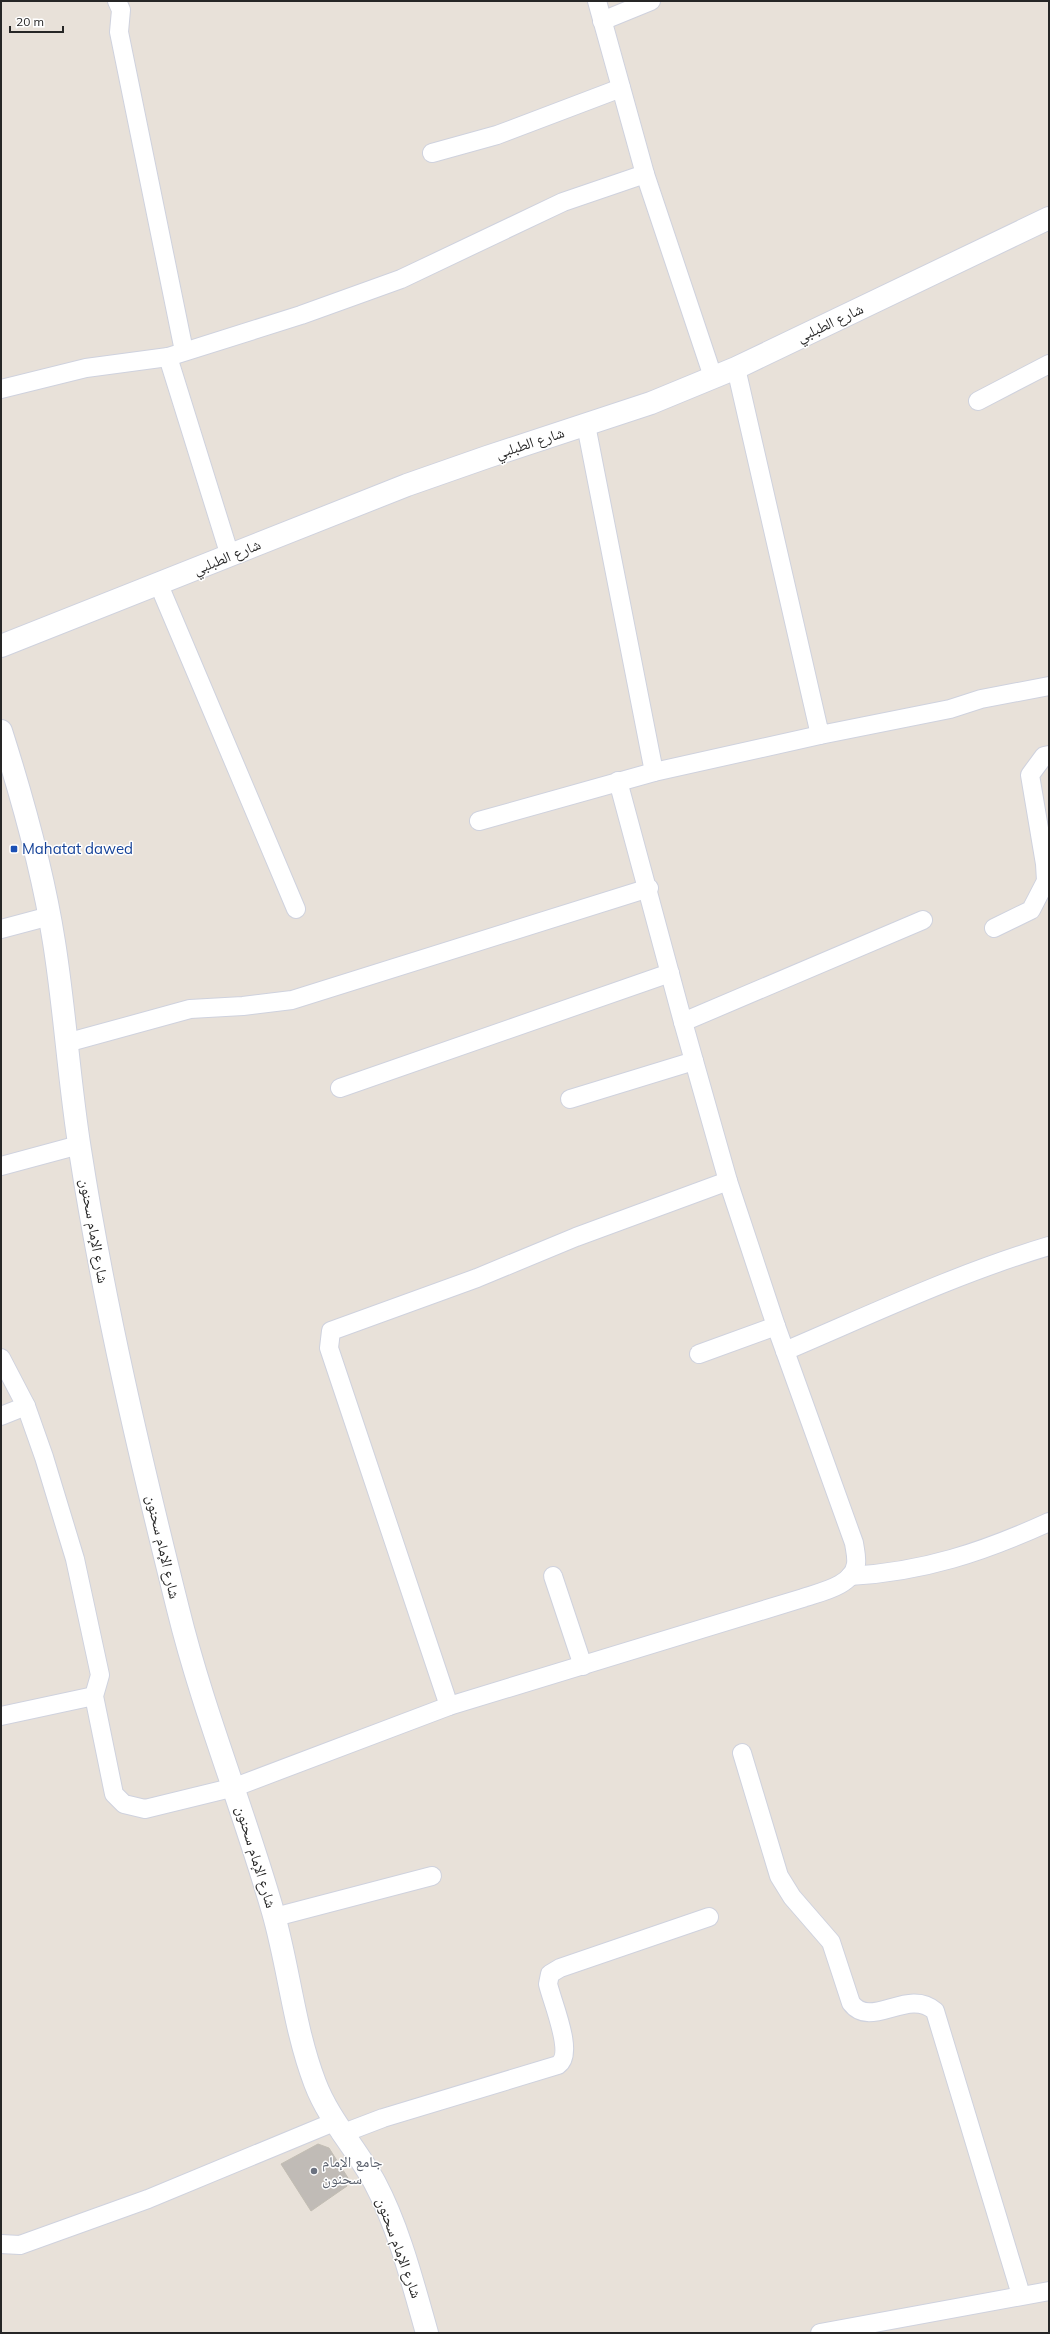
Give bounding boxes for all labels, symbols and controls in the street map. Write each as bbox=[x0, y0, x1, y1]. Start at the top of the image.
scale bar bbox=[10, 8, 63, 34]
text: 20 m bbox=[16, 14, 44, 29]
street label: شارع الطبلبي bbox=[793, 299, 867, 349]
street label: شارع الطبلبي bbox=[493, 422, 568, 465]
street label: شارع الطبلبي bbox=[190, 534, 265, 581]
place label: Mahatat dawed bbox=[22, 839, 133, 858]
marker: Mahatat dawed bbox=[9, 844, 19, 854]
street label: شارع الإمام سحنون bbox=[75, 1177, 113, 1285]
street label: شارع الإمام سحنون bbox=[141, 1493, 185, 1601]
street label: شارع الإمام سحنون bbox=[231, 1804, 281, 1911]
place label: جامع الإمام سحنون bbox=[322, 2152, 383, 2189]
marker: جامع الإمام سحنون bbox=[309, 2166, 319, 2176]
street label: شارع الإمام سحنون bbox=[372, 2195, 427, 2301]

